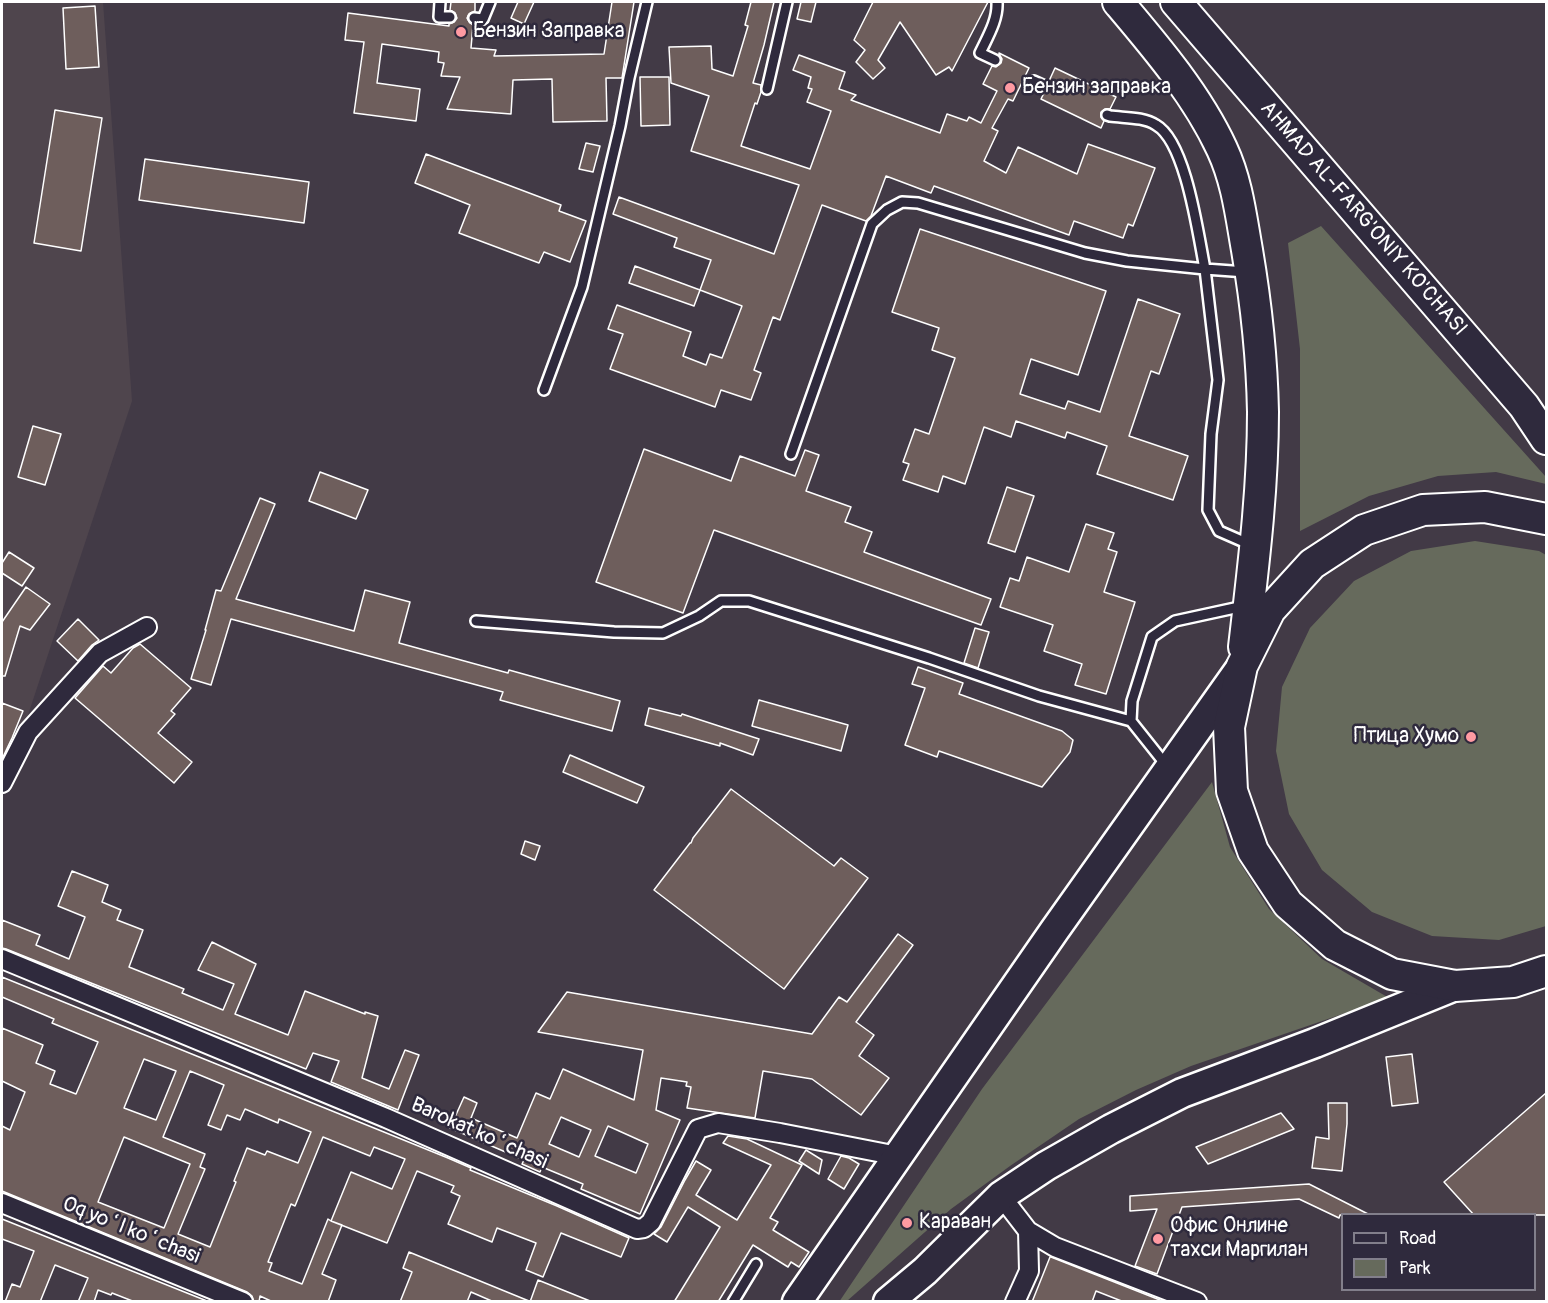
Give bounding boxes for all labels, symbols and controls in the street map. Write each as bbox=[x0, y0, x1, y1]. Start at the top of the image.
place label: Бензин Заправка bbox=[473, 19, 625, 45]
marker: Бензин Заправка bbox=[454, 25, 468, 39]
place label: Бензин заправка bbox=[1022, 75, 1171, 101]
marker: Бензин заправка bbox=[1003, 81, 1017, 95]
street label: AHMAD AL-FARG'ONIY KO'CHASI bbox=[1254, 96, 1472, 342]
place label: Птица Хумо bbox=[1354, 724, 1459, 750]
marker: Птица Хумо bbox=[1464, 730, 1478, 744]
street label: Barokat koʻchasi bbox=[407, 1093, 551, 1175]
street label: Oq yoʻl koʻchasi bbox=[59, 1192, 203, 1270]
place label: Караван bbox=[919, 1210, 991, 1236]
legend bbox=[1341, 1213, 1536, 1291]
place label: Офис Онлине тахси Маргилан bbox=[1170, 1214, 1308, 1264]
marker: Караван bbox=[900, 1216, 914, 1230]
text: Road bbox=[1399, 1227, 1436, 1250]
marker: Офис Онлине тахси Маргилан bbox=[1151, 1232, 1165, 1246]
text: Park bbox=[1399, 1257, 1431, 1280]

